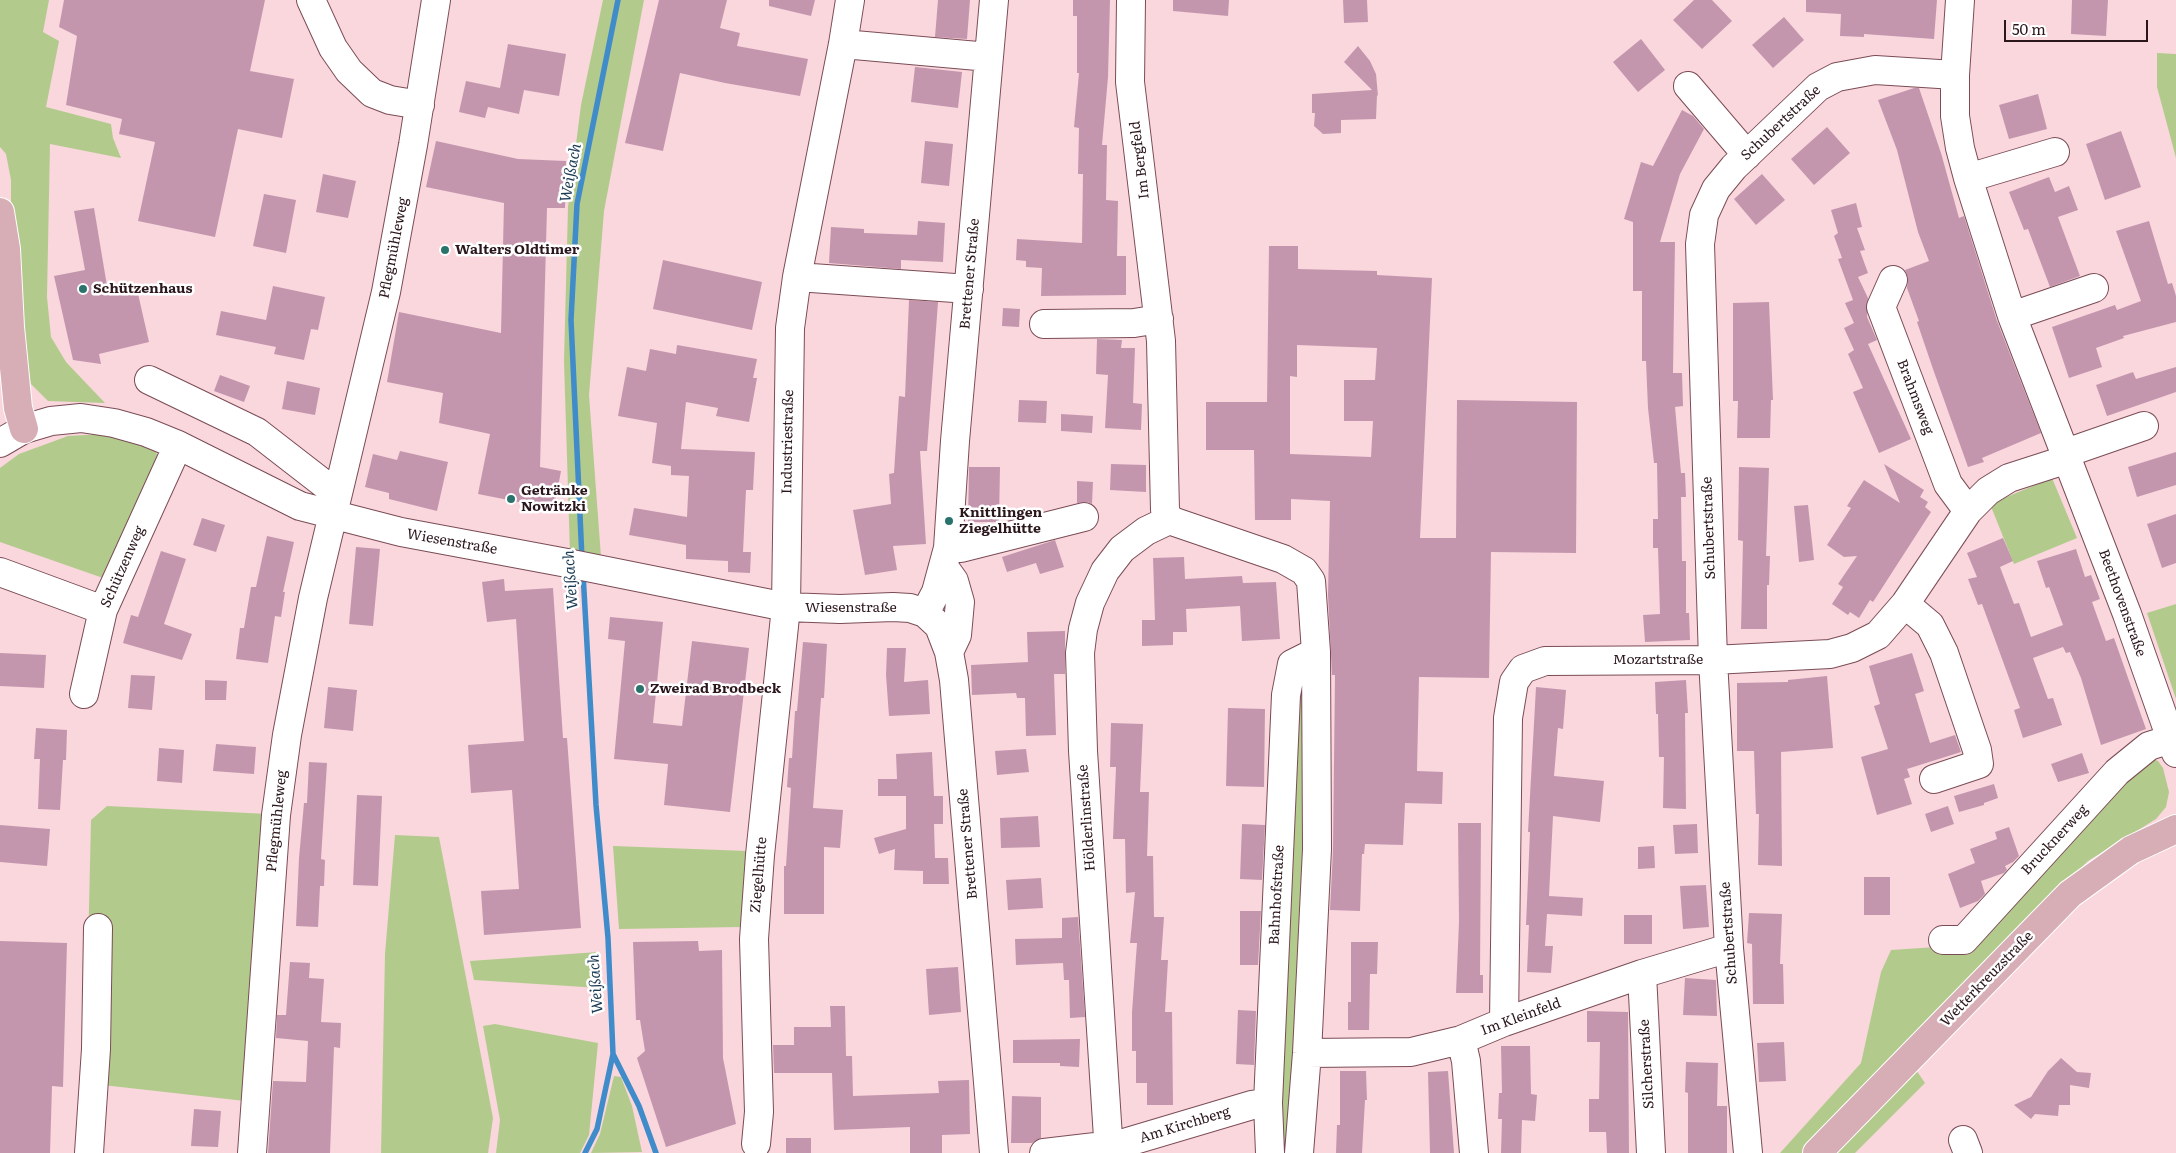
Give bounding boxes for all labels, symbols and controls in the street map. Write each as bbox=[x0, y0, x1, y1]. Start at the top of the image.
scale bar bbox=[2006, 10, 2150, 42]
text: 50 m bbox=[2012, 17, 2046, 40]
street label: Schubertstraße bbox=[1738, 82, 1824, 164]
street label: Im Bergfeld bbox=[1127, 120, 1153, 200]
water label: Weißach bbox=[556, 142, 586, 204]
street label: Pflegmühleweg bbox=[376, 196, 412, 300]
street label: Brettener Straße bbox=[957, 218, 983, 330]
place label: Walters Oldtimer bbox=[455, 242, 579, 258]
marker: Walters Oldtimer bbox=[439, 244, 451, 256]
place label: Schützenhaus bbox=[93, 281, 193, 297]
marker: Schützenhaus bbox=[77, 283, 89, 295]
street label: Brahmsweg bbox=[1893, 357, 1937, 437]
street label: Industriestraße bbox=[779, 390, 797, 494]
street label: Schubertstraße bbox=[1699, 476, 1719, 580]
place label: Getränke Nowitzki bbox=[521, 483, 588, 516]
marker: Getränke Nowitzki bbox=[505, 493, 517, 505]
place label: Knittlingen Ziegelhütte bbox=[959, 505, 1042, 538]
marker: Knittlingen Ziegelhütte bbox=[943, 515, 955, 527]
street label: Schützenweg bbox=[97, 523, 149, 611]
street label: Wiesenstraße bbox=[405, 526, 499, 558]
street label: Beethovenstraße bbox=[2095, 547, 2149, 659]
water label: Weißach bbox=[560, 550, 582, 610]
street label: Wiesenstraße bbox=[805, 600, 897, 616]
street label: Mozartstraße bbox=[1613, 652, 1703, 668]
place label: Zweirad Brodbeck bbox=[650, 681, 781, 697]
marker: Zweirad Brodbeck bbox=[634, 683, 646, 695]
street label: Hölderlinstraße bbox=[1075, 764, 1099, 872]
street label: Pflegmühleweg bbox=[263, 769, 291, 873]
street label: Brettener Straße bbox=[955, 788, 981, 900]
street label: Brucknerweg bbox=[2018, 801, 2092, 879]
street label: Ziegelhütte bbox=[747, 836, 771, 914]
street label: Bahnhofstraße bbox=[1266, 844, 1288, 946]
street label: Schubertstraße bbox=[1717, 881, 1741, 985]
street label: Wetterkreuzstraße bbox=[1937, 928, 2037, 1030]
water label: Weißach bbox=[585, 954, 607, 1014]
street label: Im Kleinfeld bbox=[1479, 995, 1563, 1039]
street label: Silcherstraße bbox=[1636, 1019, 1658, 1109]
street label: Am Kirchberg bbox=[1138, 1103, 1232, 1147]

